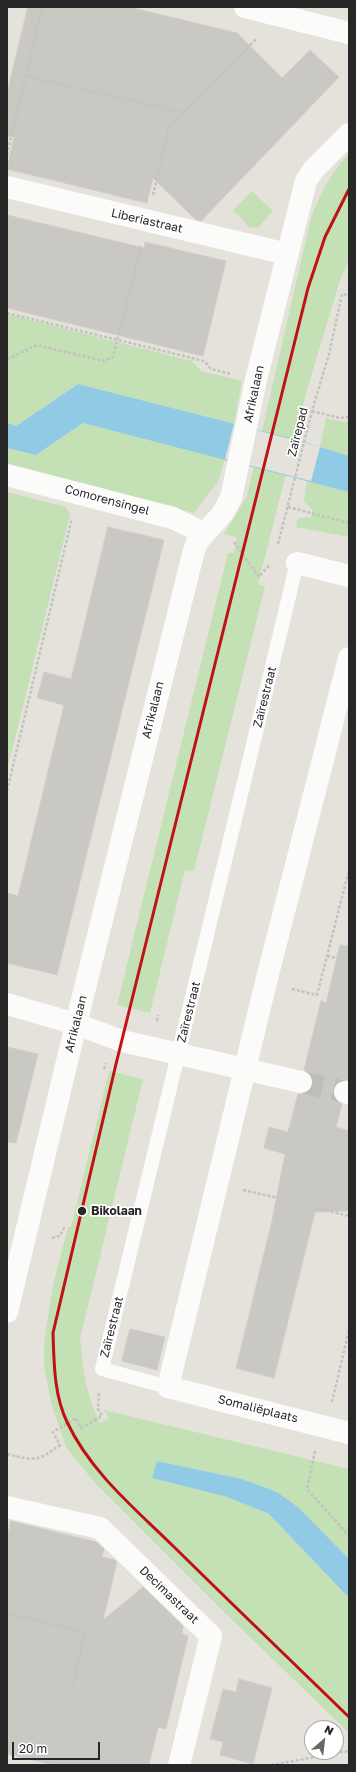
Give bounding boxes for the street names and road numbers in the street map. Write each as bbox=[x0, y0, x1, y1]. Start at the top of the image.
street label: Liberiastraat bbox=[110, 206, 184, 236]
street label: Afrikalaan bbox=[241, 364, 267, 424]
street label: Zaïrepad bbox=[285, 406, 311, 458]
street label: Comorensingel bbox=[63, 482, 151, 518]
street label: Zaïrestraat bbox=[250, 665, 280, 729]
street label: Afrikalaan bbox=[139, 680, 167, 740]
street label: Zaïrestraat bbox=[174, 980, 204, 1044]
street label: Afrikalaan bbox=[62, 994, 90, 1054]
street label: Zaïrestraat bbox=[97, 1295, 127, 1359]
street label: Somaliëplaats bbox=[216, 1392, 300, 1426]
street label: Decimastraat bbox=[136, 1563, 202, 1627]

